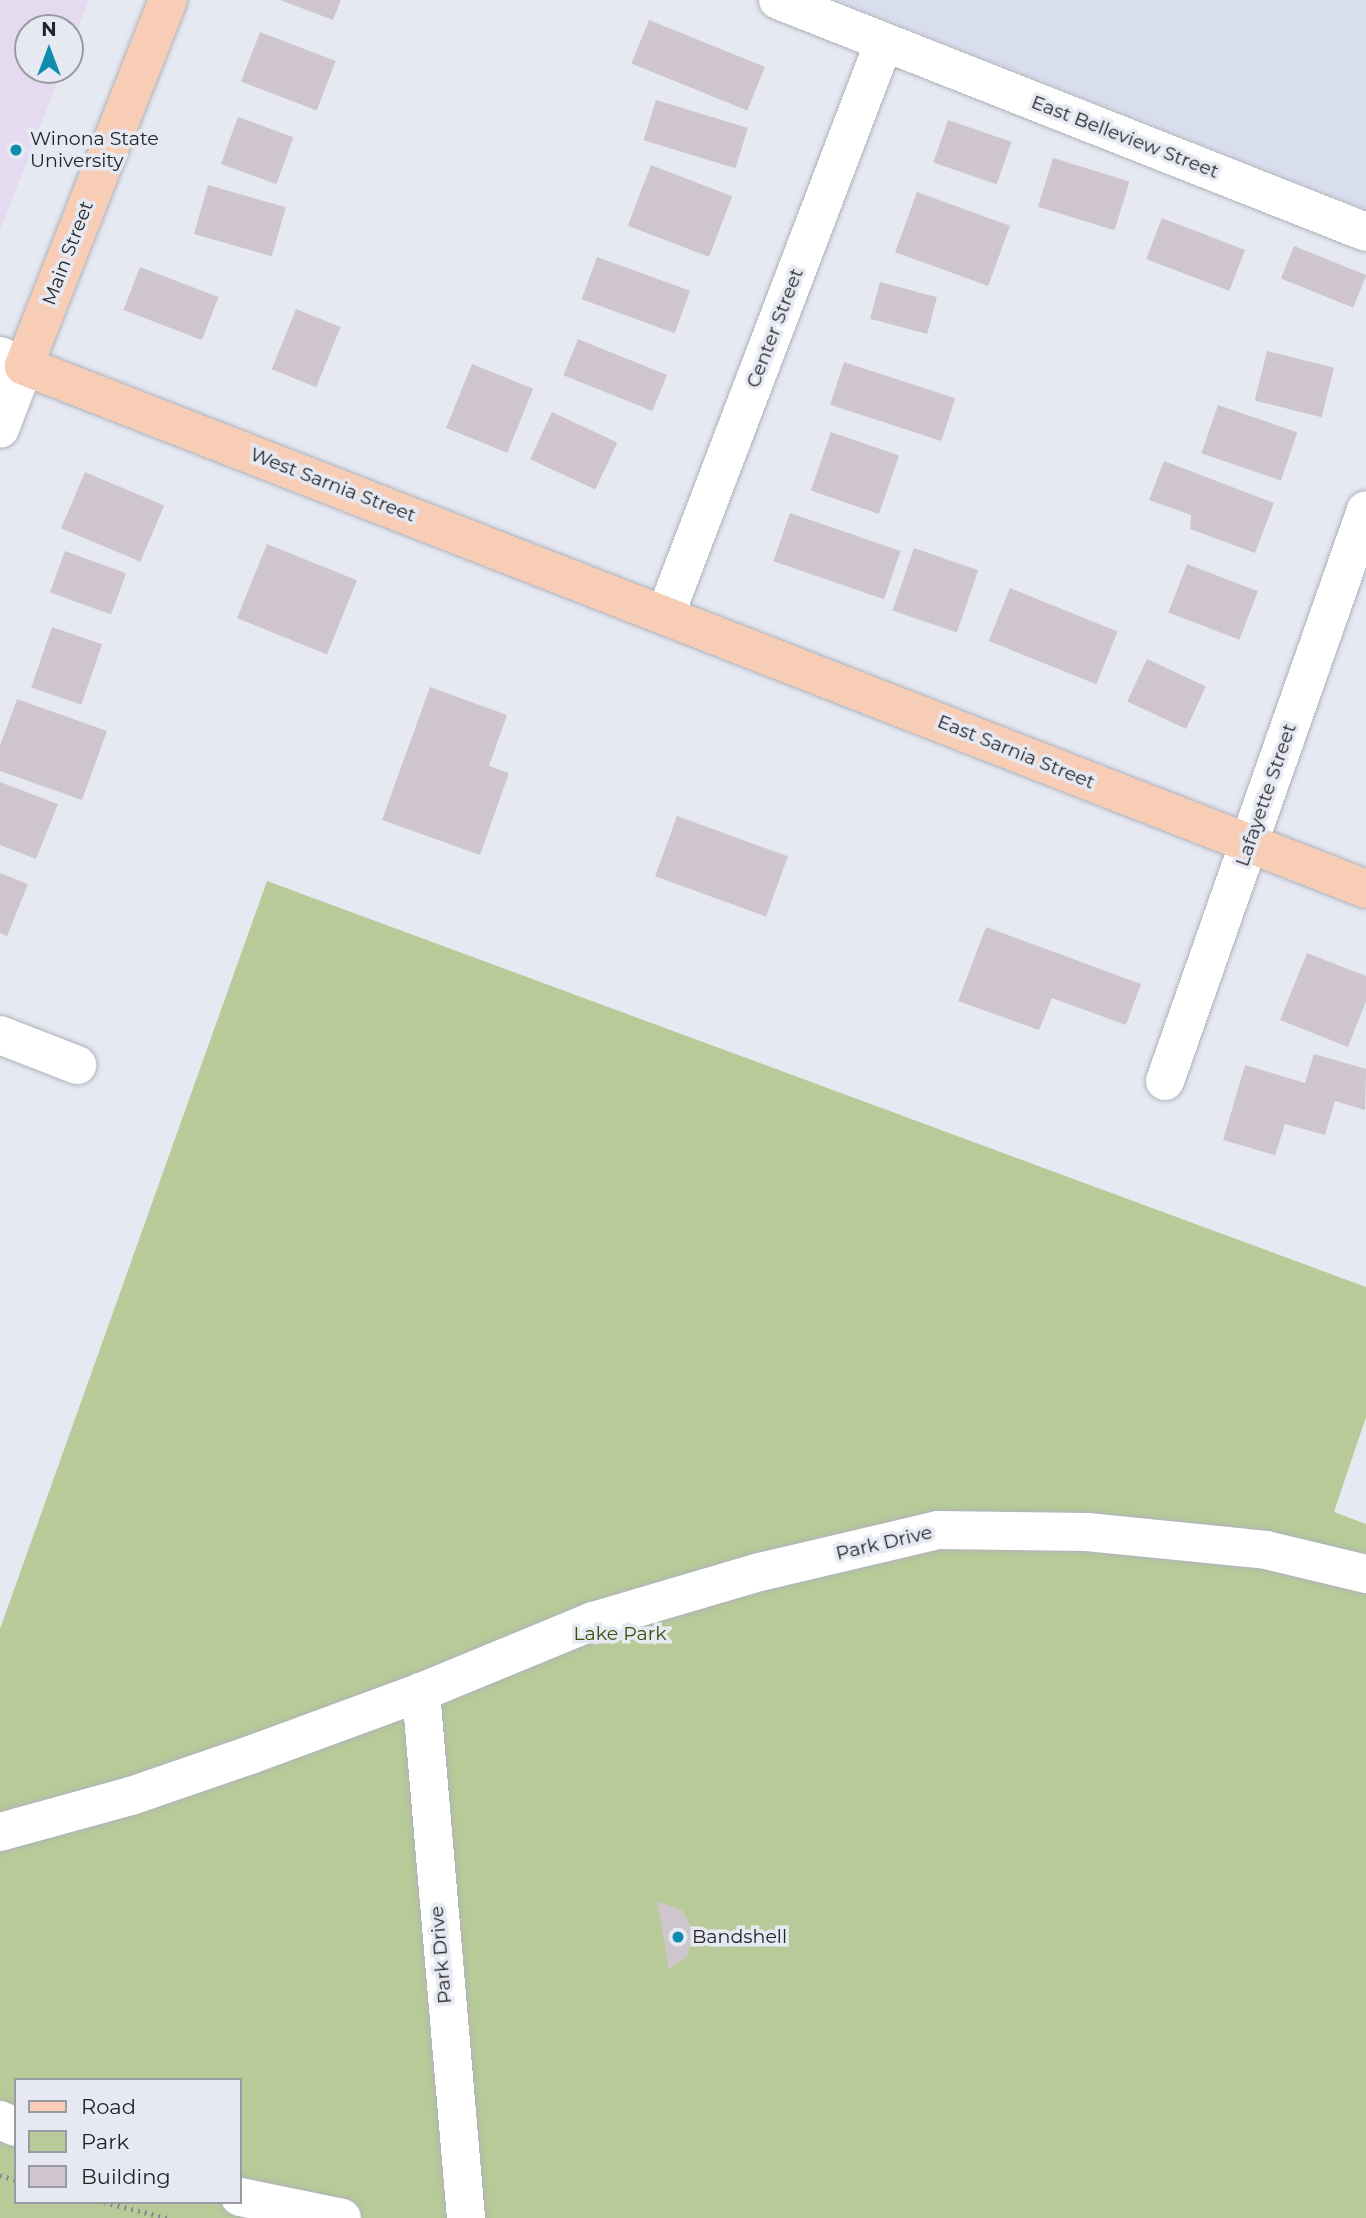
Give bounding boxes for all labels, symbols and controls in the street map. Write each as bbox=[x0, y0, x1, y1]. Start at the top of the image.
north arrow bbox=[14, 14, 84, 84]
text: N bbox=[41, 18, 57, 41]
street label: East Belleview Street bbox=[1028, 91, 1222, 183]
place label: Winona State University bbox=[30, 128, 159, 172]
marker: Winona State University bbox=[8, 142, 24, 158]
street label: Main Street bbox=[38, 198, 98, 308]
street label: Center Street bbox=[742, 265, 808, 391]
street label: West Sarnia Street bbox=[247, 443, 419, 527]
street label: East Sarnia Street bbox=[934, 710, 1098, 794]
street label: Lafayette Street bbox=[1231, 721, 1301, 869]
street label: Park Drive bbox=[834, 1521, 934, 1565]
park label: Lake Park bbox=[573, 1623, 667, 1645]
street label: Park Drive bbox=[425, 1905, 457, 2005]
place label: Bandshell bbox=[692, 1926, 787, 1948]
marker: Bandshell bbox=[670, 1929, 686, 1945]
legend bbox=[14, 2078, 242, 2204]
text: Road bbox=[81, 2094, 136, 2119]
text: Park bbox=[81, 2129, 129, 2154]
text: Building bbox=[81, 2164, 171, 2189]

